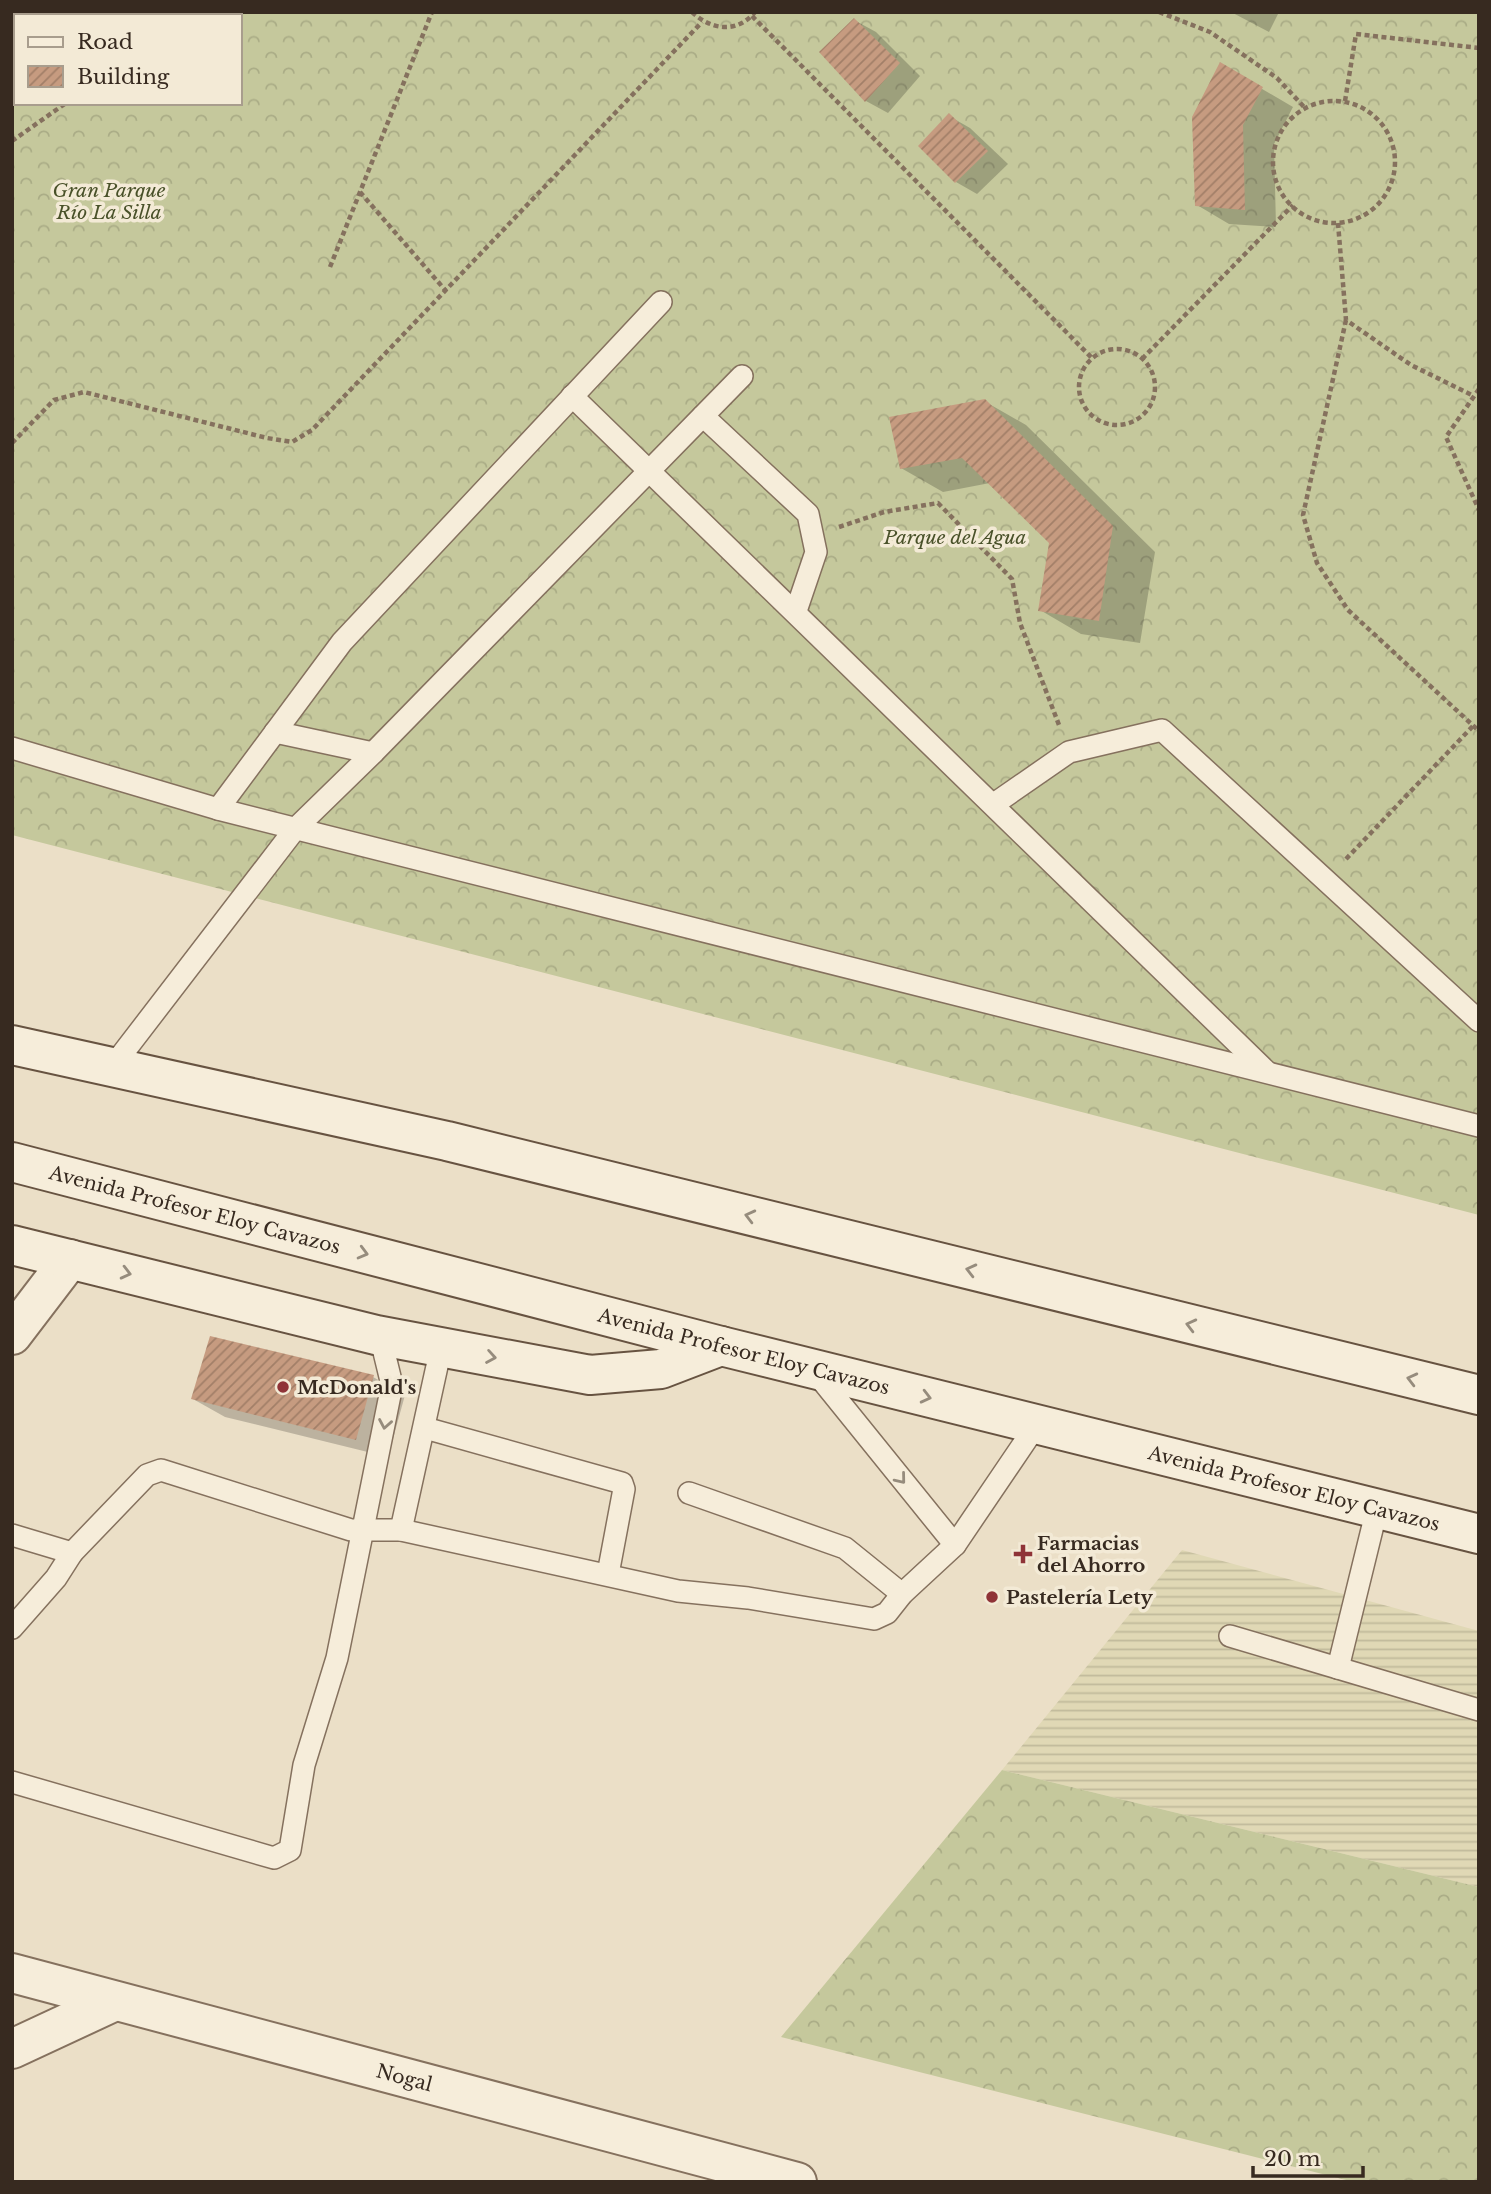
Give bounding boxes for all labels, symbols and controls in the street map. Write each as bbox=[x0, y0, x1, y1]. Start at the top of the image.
legend bbox=[14, 14, 242, 105]
text: Road bbox=[77, 29, 133, 55]
text: Building bbox=[77, 64, 170, 90]
park label: Gran Parque Río La Silla bbox=[53, 179, 166, 224]
park label: Parque del Agua bbox=[883, 526, 1026, 549]
street label: Avenida Profesor Eloy Cavazos bbox=[46, 1160, 343, 1258]
one-way arrow bbox=[744, 1210, 756, 1224]
one-way arrow bbox=[357, 1245, 369, 1259]
one-way arrow bbox=[965, 1264, 977, 1278]
one-way arrow bbox=[120, 1265, 132, 1279]
street label: Avenida Profesor Eloy Cavazos bbox=[595, 1303, 892, 1399]
one-way arrow bbox=[1186, 1319, 1198, 1333]
one-way arrow bbox=[485, 1349, 497, 1364]
one-way arrow bbox=[1407, 1373, 1419, 1387]
place label: McDonald's bbox=[297, 1376, 417, 1399]
marker: McDonald's bbox=[275, 1379, 291, 1395]
one-way arrow bbox=[920, 1389, 932, 1403]
one-way arrow bbox=[378, 1419, 393, 1430]
street label: Avenida Profesor Eloy Cavazos bbox=[1145, 1441, 1442, 1535]
one-way arrow bbox=[893, 1471, 906, 1483]
place label: Farmacias del Ahorro bbox=[1037, 1532, 1145, 1577]
marker: Farmacias del Ahorro bbox=[1015, 1546, 1031, 1562]
place label: Pastelería Lety bbox=[1006, 1586, 1153, 1609]
marker: Pastelería Lety bbox=[984, 1589, 1000, 1605]
street label: Nogal bbox=[374, 2059, 435, 2096]
scale bar bbox=[1253, 2134, 1363, 2178]
text: 20 m bbox=[1264, 2146, 1321, 2172]

